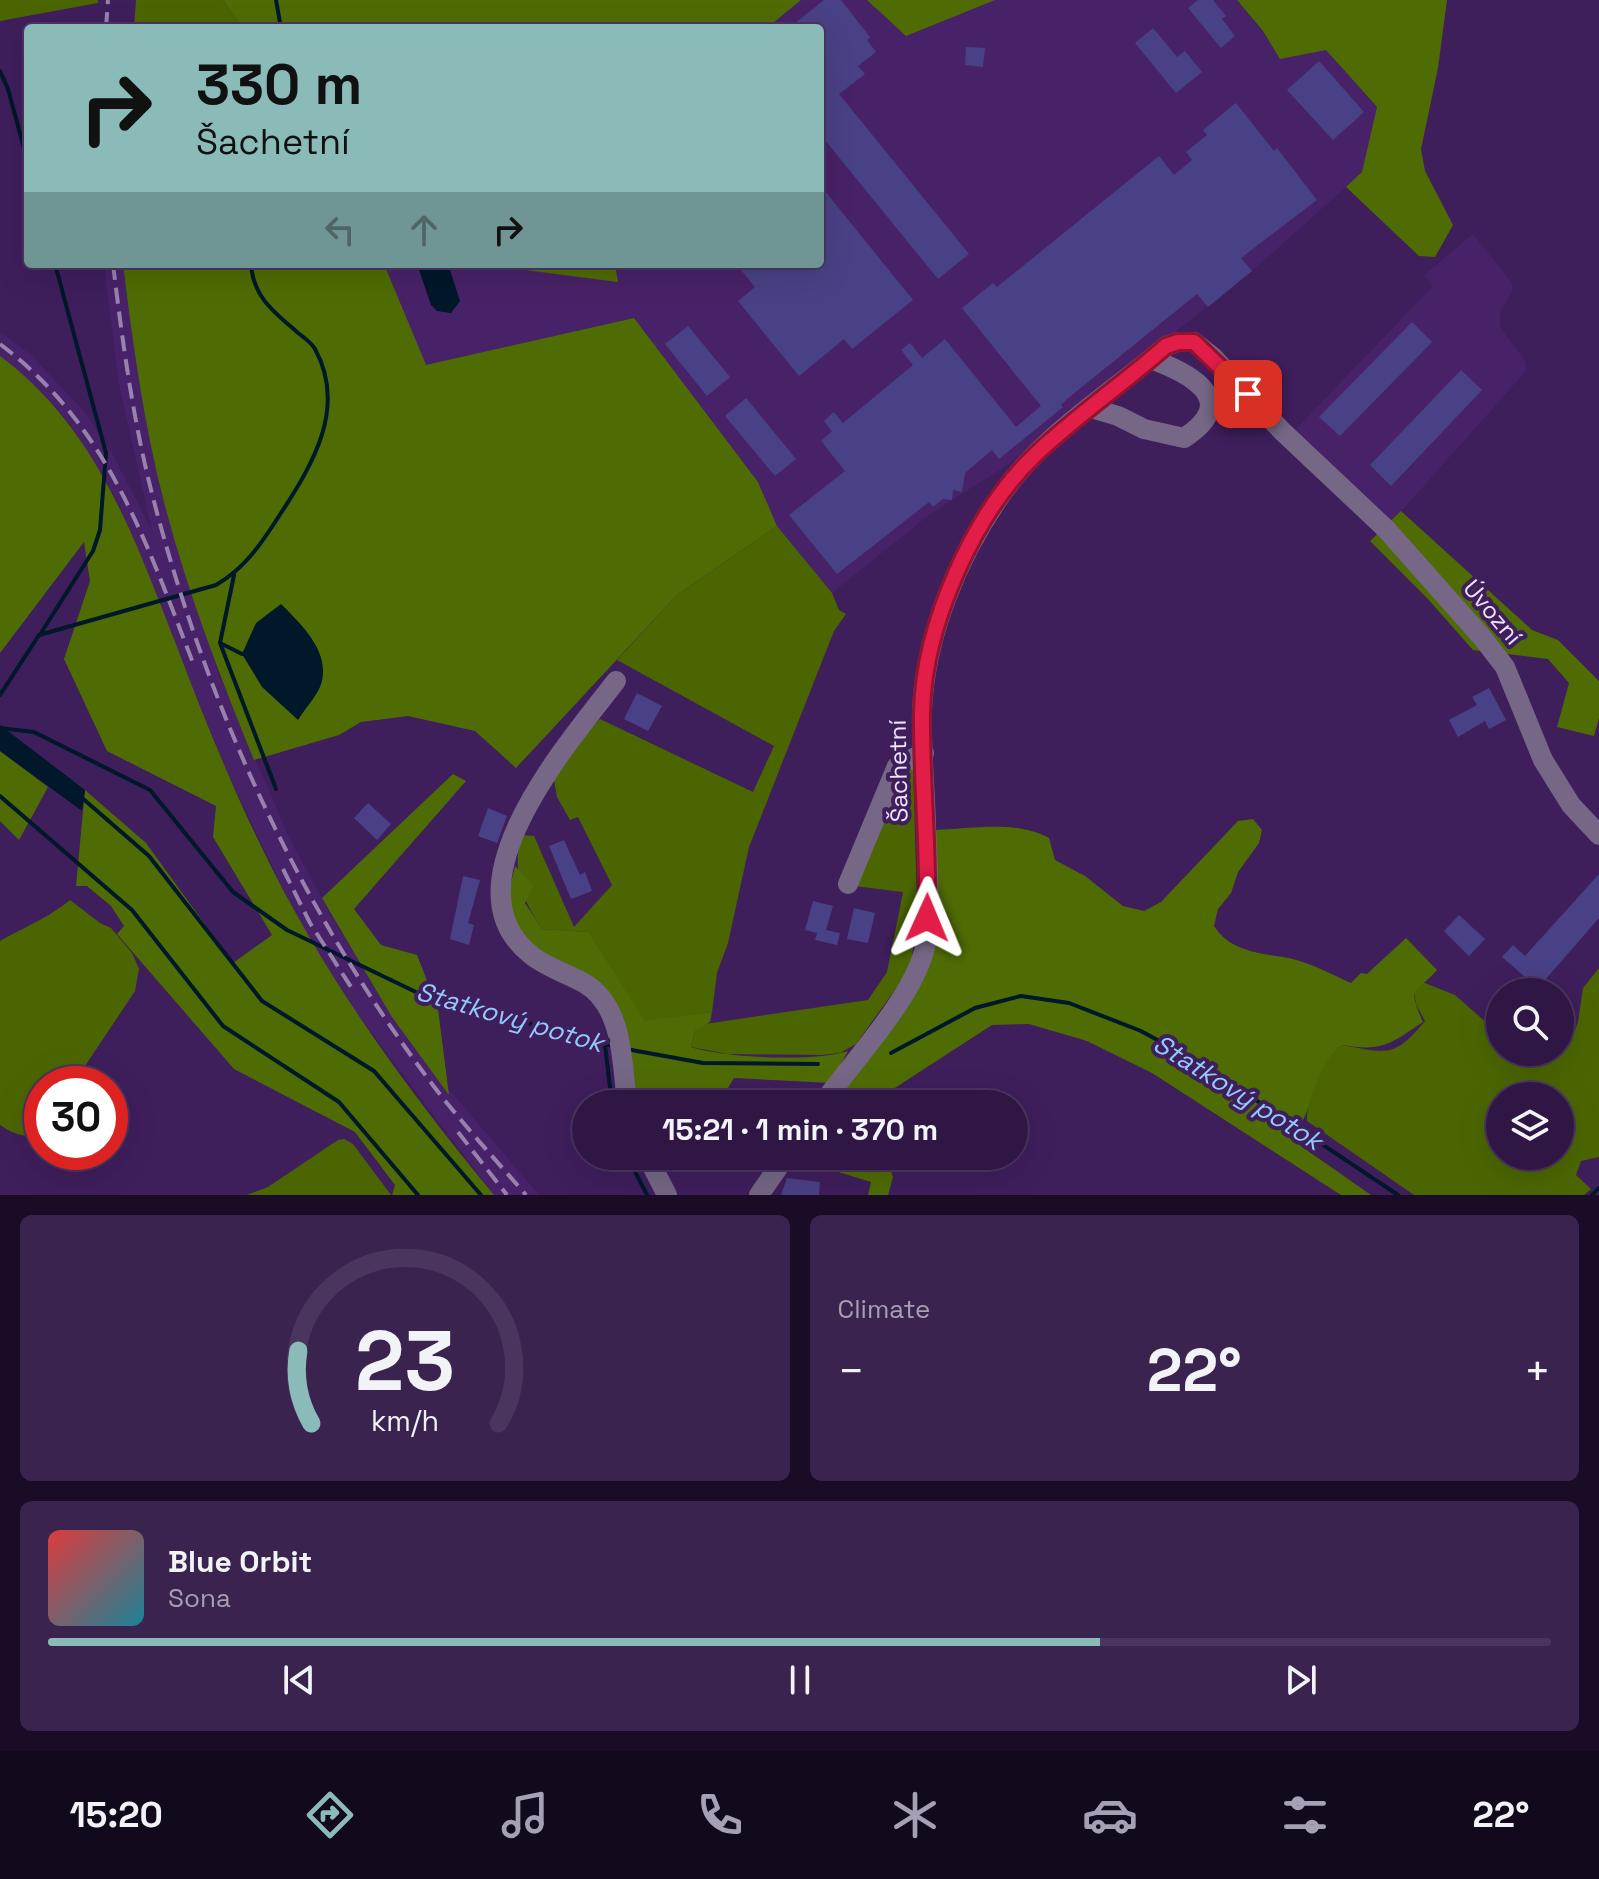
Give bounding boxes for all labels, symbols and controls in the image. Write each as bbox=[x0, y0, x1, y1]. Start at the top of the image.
text: 330 m bbox=[196, 49, 362, 120]
icon: right bbox=[64, 56, 168, 160]
text: Šachetní bbox=[196, 119, 350, 165]
icon: left bbox=[318, 208, 362, 252]
icon: ahead bbox=[402, 208, 446, 252]
icon: right bbox=[486, 208, 530, 252]
pin bbox=[1214, 360, 1282, 428]
icon: arrive bbox=[1226, 372, 1270, 416]
street label: Úvozní bbox=[1457, 573, 1529, 651]
street label: Šachetní bbox=[882, 719, 914, 823]
position arrow bbox=[885, 876, 969, 960]
water label: Statkový potok bbox=[412, 974, 610, 1061]
map controls bbox=[1486, 978, 1574, 1170]
button: search bbox=[1486, 978, 1574, 1066]
water label: Statkový potok bbox=[1147, 1026, 1331, 1159]
speed limit sign: 30 bbox=[24, 1066, 128, 1170]
button: layers bbox=[1486, 1082, 1574, 1170]
text: 15:21 · 1 min · 370 m bbox=[662, 1110, 938, 1149]
text: Climate bbox=[838, 1292, 930, 1326]
text: 23 bbox=[355, 1308, 455, 1414]
text: 22° bbox=[1147, 1332, 1242, 1409]
text: − bbox=[838, 1343, 865, 1399]
text: + bbox=[1524, 1343, 1551, 1399]
text: km/h bbox=[371, 1403, 439, 1439]
text: Blue Orbit bbox=[168, 1542, 312, 1581]
text: Sona bbox=[168, 1581, 231, 1615]
icon: previous bbox=[277, 1658, 321, 1702]
icon: pause bbox=[778, 1658, 822, 1702]
icon: next bbox=[1279, 1658, 1323, 1702]
icon: directions bbox=[302, 1787, 358, 1843]
icon: music bbox=[497, 1787, 553, 1843]
icon: phone bbox=[692, 1787, 748, 1843]
icon: climate bbox=[887, 1787, 943, 1843]
icon: car bbox=[1082, 1787, 1138, 1843]
icon: filters bbox=[1277, 1787, 1333, 1843]
text: 15:20 bbox=[70, 1792, 163, 1838]
text: 22° bbox=[1472, 1792, 1529, 1838]

